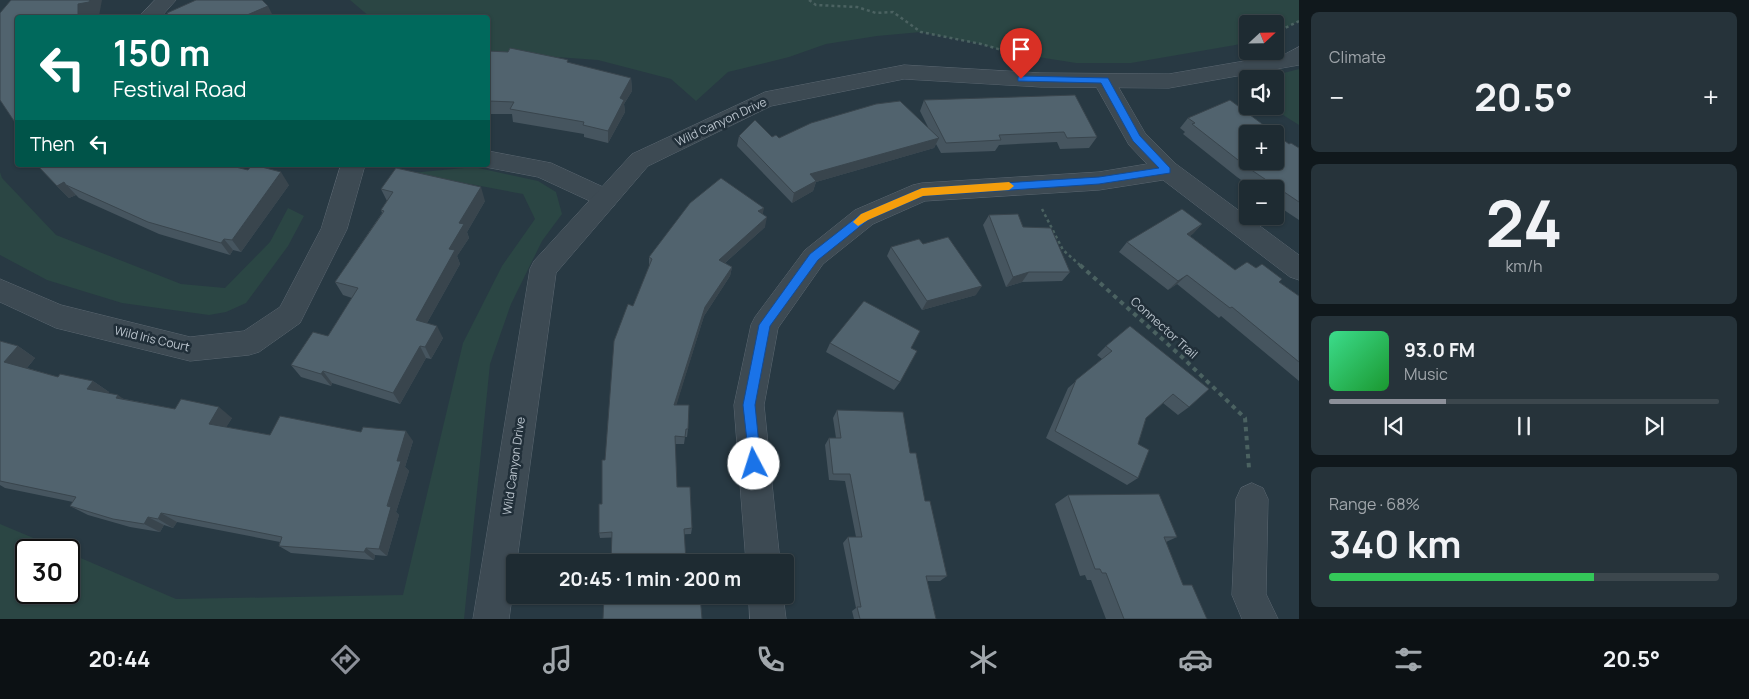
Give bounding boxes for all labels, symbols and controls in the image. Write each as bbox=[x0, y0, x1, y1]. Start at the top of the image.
north arrow bbox=[1239, 15, 1284, 60]
map controls bbox=[1239, 15, 1284, 225]
pin bbox=[1000, 28, 1042, 79]
text: 150 m bbox=[113, 29, 210, 77]
icon: left bbox=[30, 35, 95, 100]
icon: arrive bbox=[1007, 35, 1035, 63]
text: Climate bbox=[1329, 46, 1386, 68]
button: sound bbox=[1239, 70, 1284, 115]
text: 20.5° bbox=[1474, 70, 1573, 122]
text: Festival Road bbox=[113, 74, 247, 104]
text: − bbox=[1329, 78, 1344, 116]
text: + bbox=[1703, 78, 1719, 116]
street label: Wild Canyon Drive bbox=[672, 93, 769, 150]
button: + bbox=[1239, 125, 1284, 170]
icon: left bbox=[85, 130, 113, 158]
text: Then bbox=[30, 131, 75, 157]
text: 24 bbox=[1486, 178, 1562, 267]
button: − bbox=[1239, 180, 1284, 225]
text: km/h bbox=[1505, 255, 1543, 277]
street label: Connector Trail bbox=[1127, 293, 1202, 362]
street label: Wild Iris Court bbox=[113, 322, 192, 355]
text: 93.0 FM bbox=[1404, 337, 1475, 363]
text: Music bbox=[1404, 363, 1448, 385]
icon: previous bbox=[1380, 412, 1408, 440]
icon: pause bbox=[1510, 412, 1538, 440]
icon: next bbox=[1640, 412, 1668, 440]
street label: Wild Canyon Drive bbox=[498, 416, 529, 516]
position arrow bbox=[727, 437, 779, 489]
text: Range · 68% bbox=[1329, 493, 1420, 515]
text: 340 km bbox=[1329, 517, 1461, 569]
speed limit sign: 30 bbox=[15, 539, 80, 604]
text: 20:45 · 1 min · 200 m bbox=[559, 566, 741, 592]
icon: directions bbox=[328, 642, 363, 677]
icon: music bbox=[540, 642, 575, 677]
icon: phone bbox=[753, 642, 788, 677]
icon: climate bbox=[966, 642, 1001, 677]
icon: car bbox=[1178, 642, 1213, 677]
icon: filters bbox=[1391, 642, 1426, 677]
text: 20:44 bbox=[89, 644, 150, 674]
text: 20.5° bbox=[1603, 644, 1660, 674]

